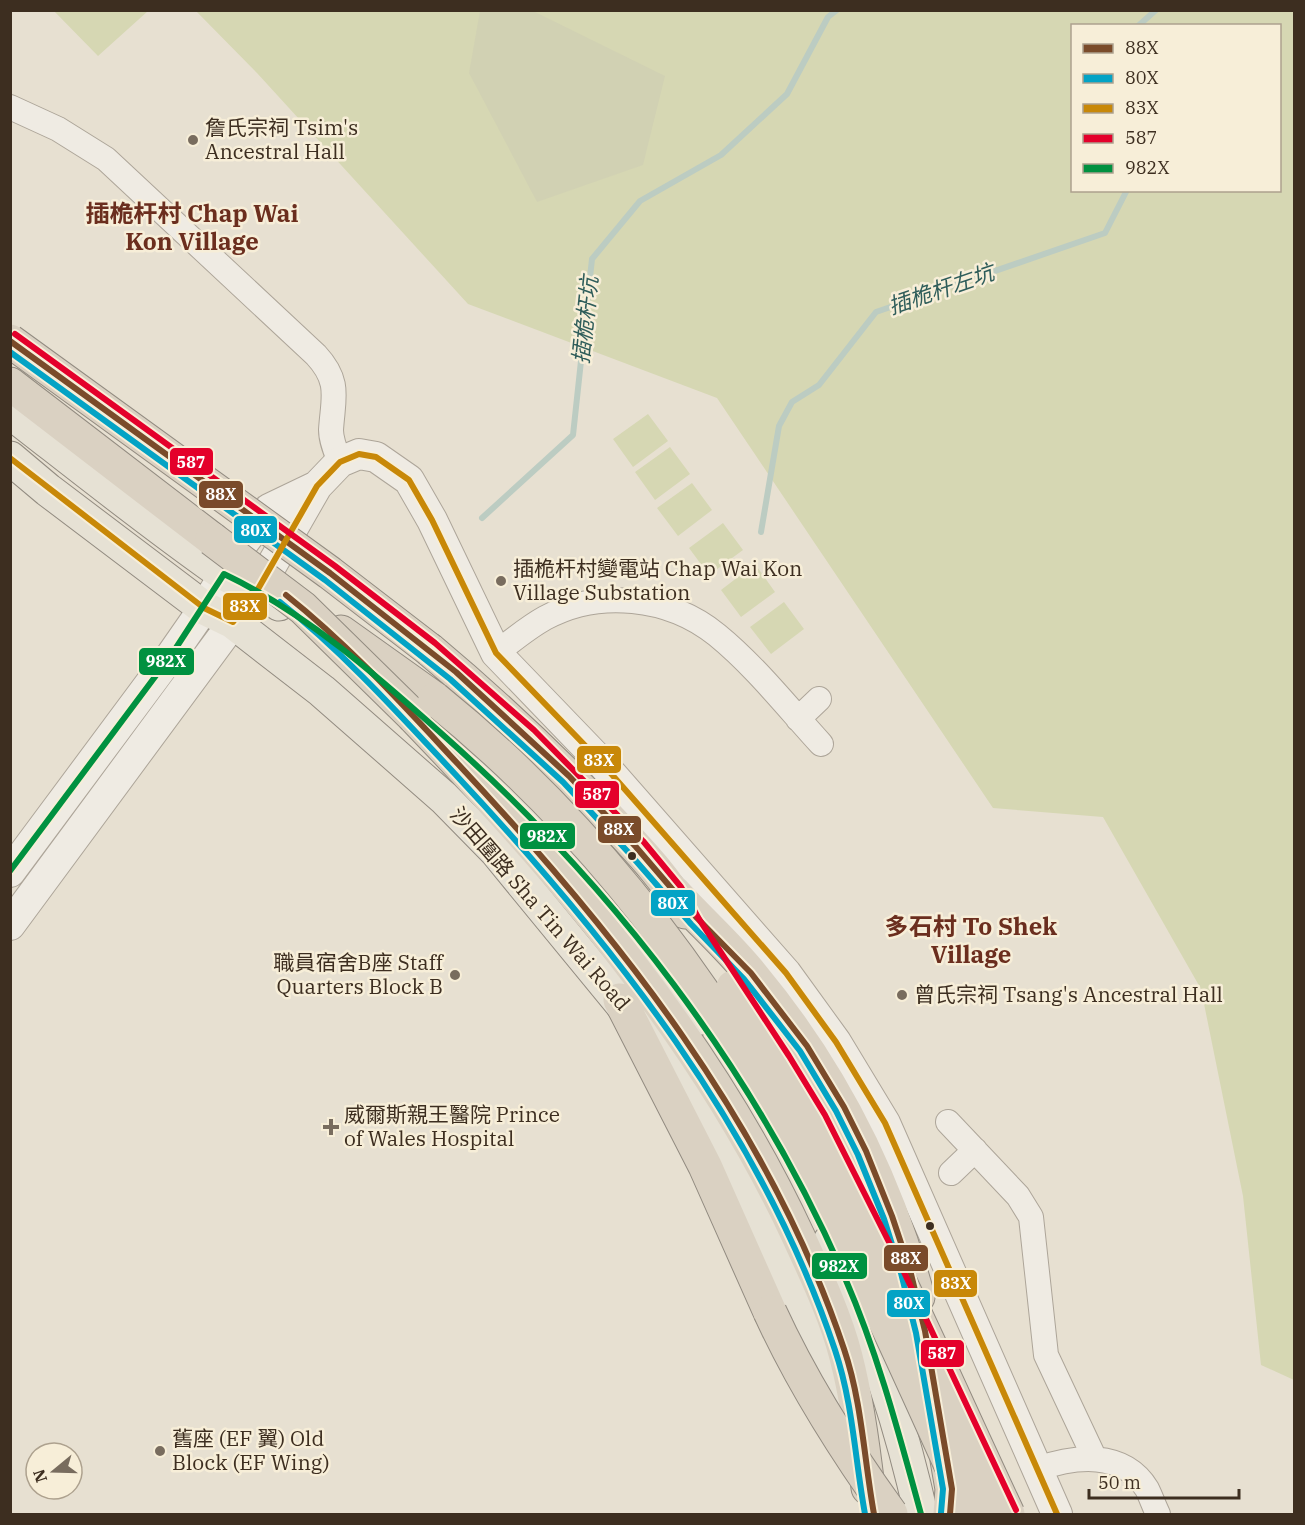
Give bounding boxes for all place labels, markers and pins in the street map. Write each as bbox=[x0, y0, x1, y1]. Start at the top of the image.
place label: 詹氏宗祠 Tsim's Ancestral Hall bbox=[205, 113, 358, 165]
marker: 詹氏宗祠 Tsim's Ancestral Hall bbox=[186, 133, 200, 147]
place label: 插桅杆村變電站 Chap Wai Kon Village Substation bbox=[513, 554, 802, 606]
marker: 插桅杆村變電站 Chap Wai Kon Village Substation bbox=[494, 574, 508, 588]
unlabelled marker bbox=[626, 850, 638, 862]
place label: 職員宿舍B座 Staff Quarters Block B bbox=[274, 948, 445, 1000]
marker: 職員宿舍B座 Staff Quarters Block B bbox=[448, 968, 462, 982]
place label: 曾氏宗祠 Tsang's Ancestral Hall bbox=[914, 980, 1223, 1008]
marker: 曾氏宗祠 Tsang's Ancestral Hall bbox=[895, 988, 909, 1002]
place label: 威爾斯親王醫院 Prince of Wales Hospital bbox=[344, 1100, 560, 1152]
marker: 威爾斯親王醫院 Prince of Wales Hospital bbox=[322, 1118, 340, 1136]
unlabelled marker bbox=[924, 1220, 936, 1232]
place label: 舊座 (EF 翼) Old Block (EF Wing) bbox=[172, 1424, 330, 1476]
marker: 舊座 (EF 翼) Old Block (EF Wing) bbox=[153, 1444, 167, 1458]

